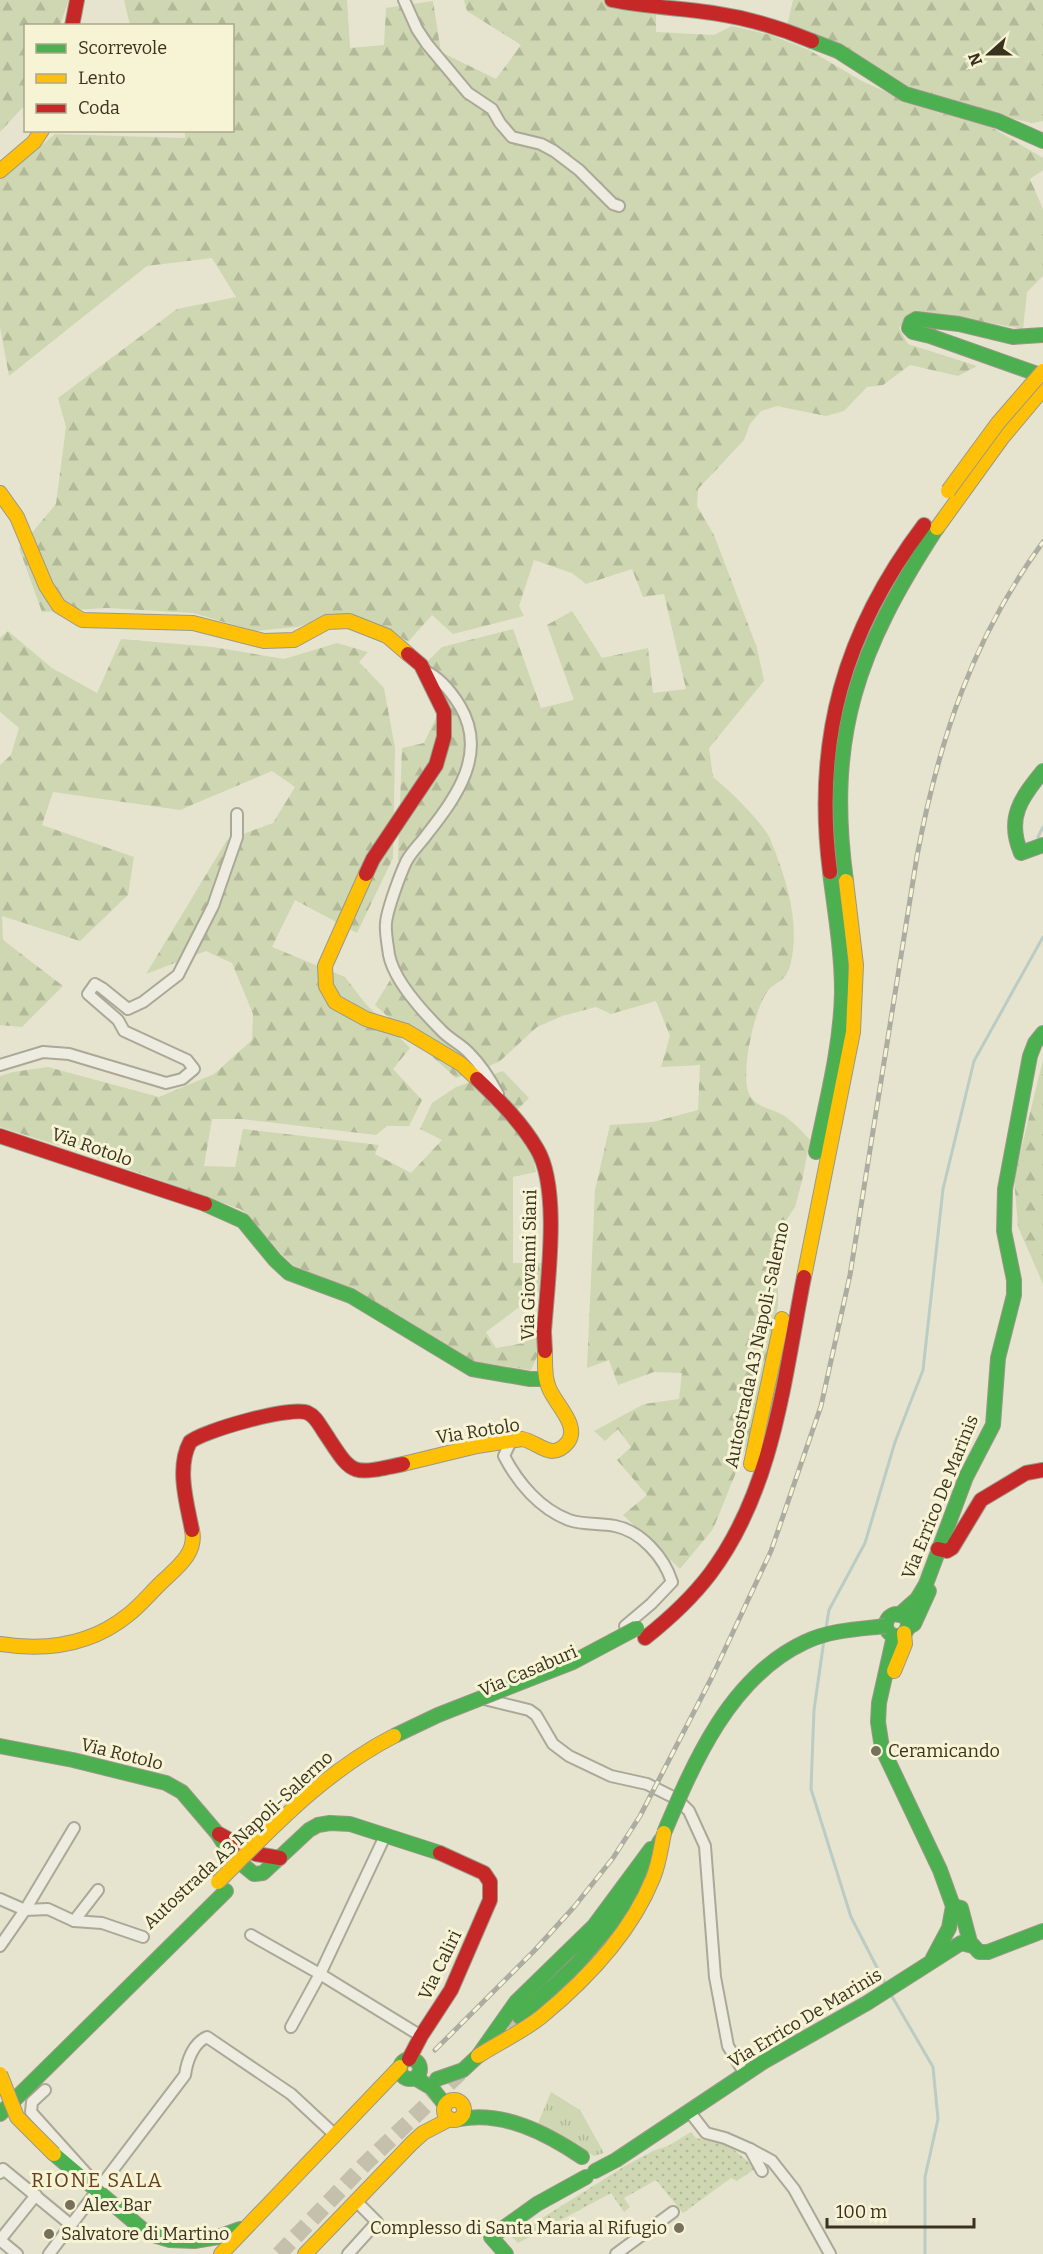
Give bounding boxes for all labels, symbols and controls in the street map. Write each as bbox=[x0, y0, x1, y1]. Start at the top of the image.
legend bbox=[24, 24, 234, 132]
north arrow bbox=[959, 24, 1019, 84]
text: Scorrevole bbox=[78, 37, 167, 59]
text: N bbox=[964, 50, 987, 68]
text: Lento bbox=[78, 67, 126, 89]
text: Coda bbox=[78, 97, 120, 119]
street label: Via Rotolo bbox=[49, 1123, 135, 1171]
street label: Via Giovanni Siani bbox=[517, 1189, 541, 1341]
street label: Autostrada A3 Napoli-Salerno bbox=[720, 1220, 794, 1470]
street label: Via Errico De Marinis bbox=[897, 1412, 983, 1582]
street label: Via Rotolo bbox=[435, 1414, 521, 1448]
street label: Via Casaburi bbox=[476, 1640, 580, 1702]
street label: Via Rotolo bbox=[78, 1733, 166, 1775]
place label: Ceramicando bbox=[888, 1740, 1000, 1762]
marker: Ceramicando bbox=[869, 1744, 883, 1758]
street label: Autostrada A3 Napoli-Salerno bbox=[139, 1746, 337, 1934]
street label: Via Caliri bbox=[414, 1926, 466, 2004]
street label: Via Errico De Marinis bbox=[724, 1963, 886, 2073]
district label: RIONE SALA bbox=[31, 2168, 163, 2192]
scale bar bbox=[827, 2191, 974, 2229]
place label: Alex Bar bbox=[82, 2194, 152, 2216]
marker: Alex Bar bbox=[63, 2198, 77, 2212]
text: 100 m bbox=[836, 2201, 887, 2223]
place label: Complesso di Santa Maria al Rifugio bbox=[370, 2217, 667, 2239]
marker: Complesso di Santa Maria al Rifugio bbox=[672, 2221, 686, 2235]
place label: Salvatore di Martino bbox=[61, 2223, 229, 2245]
marker: Salvatore di Martino bbox=[42, 2227, 56, 2241]

